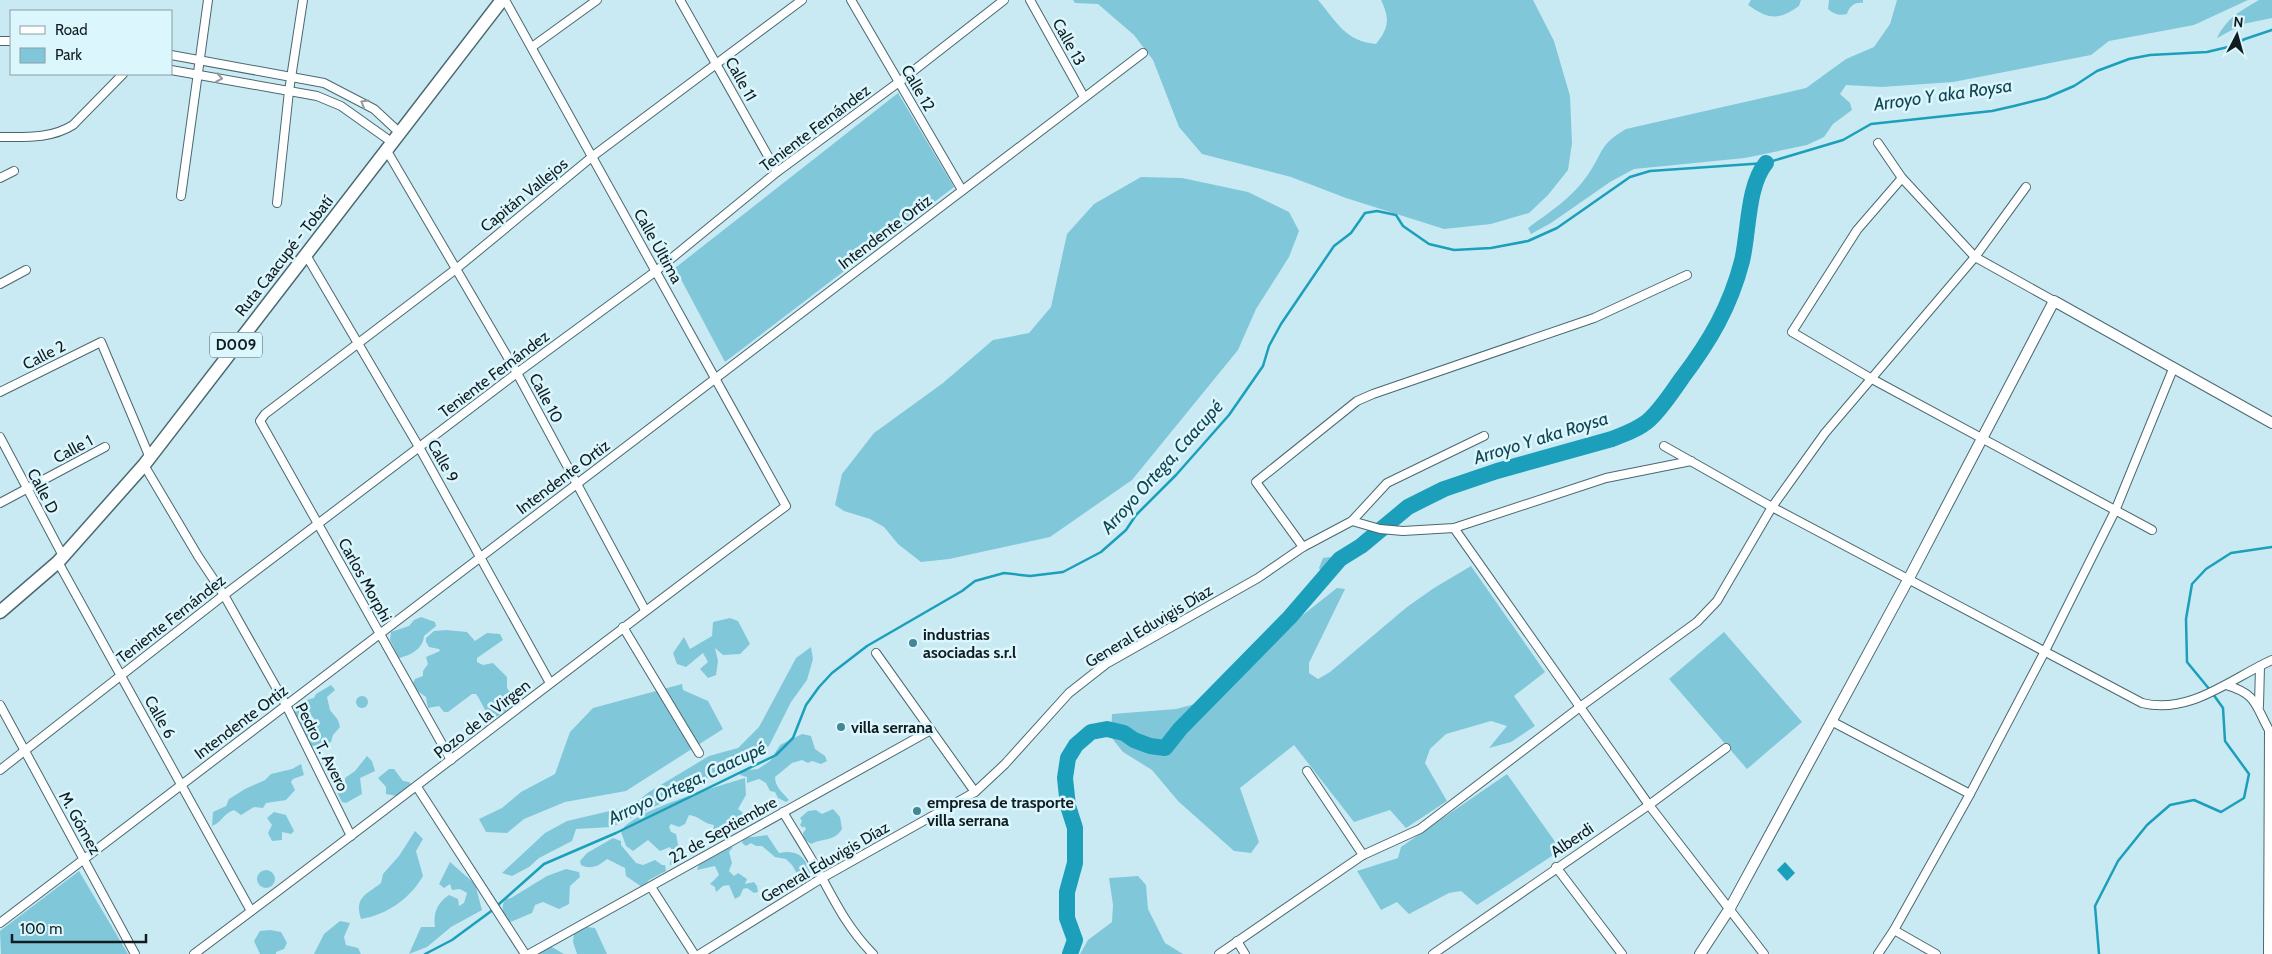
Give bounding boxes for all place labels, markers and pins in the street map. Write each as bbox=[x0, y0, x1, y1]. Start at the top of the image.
place label: industrias asociadas s.r.l bbox=[923, 625, 1016, 662]
marker: industrias asociadas s.r.l bbox=[907, 637, 919, 649]
place label: villa serrana bbox=[851, 718, 933, 737]
marker: villa serrana bbox=[835, 721, 847, 733]
place label: empresa de trasporte villa serrana bbox=[927, 793, 1074, 830]
marker: empresa de trasporte villa serrana bbox=[911, 805, 923, 817]

